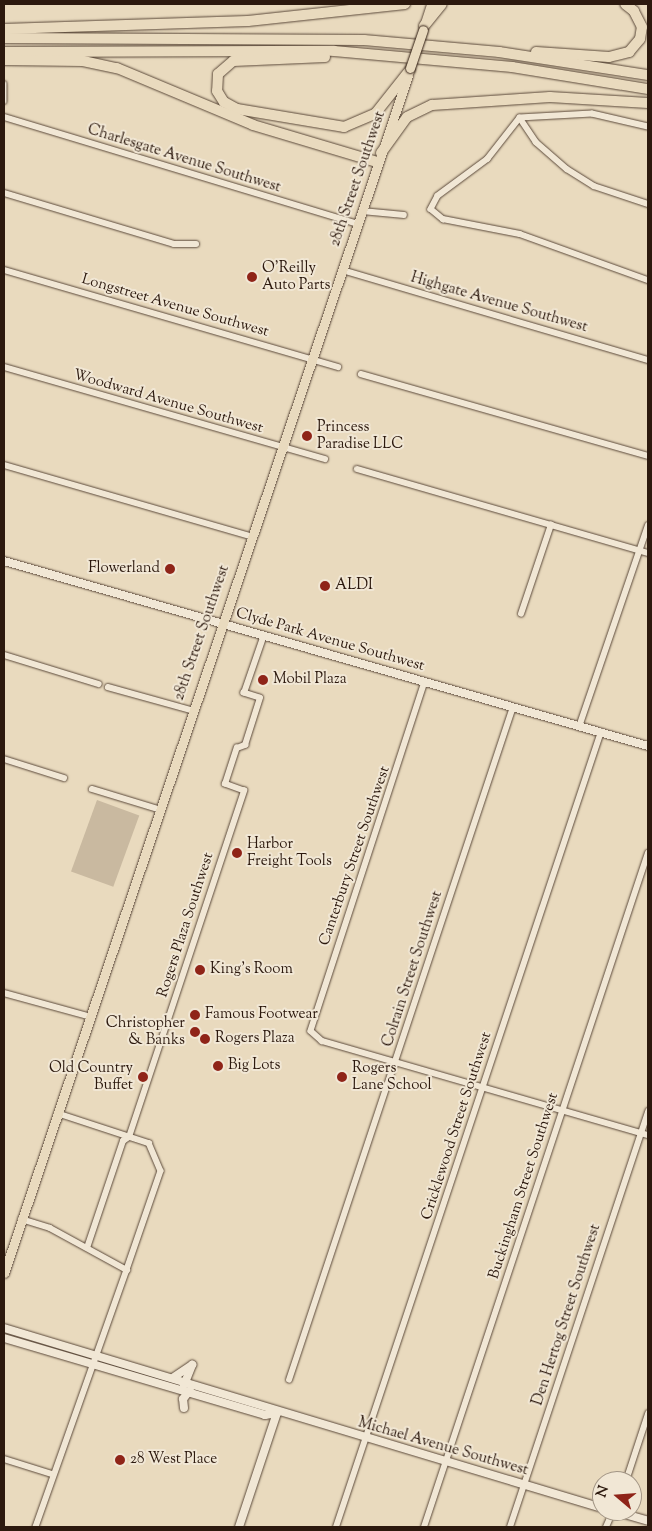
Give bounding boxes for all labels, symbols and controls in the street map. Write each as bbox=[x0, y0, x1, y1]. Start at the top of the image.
street label: 28th Street Southwest bbox=[326, 109, 390, 249]
street label: Charlesgate Avenue Southwest bbox=[85, 121, 283, 197]
place label: O'Reilly Auto Parts bbox=[262, 259, 330, 294]
street label: Highgate Avenue Southwest bbox=[409, 269, 589, 337]
street label: Longstreet Avenue Southwest bbox=[79, 271, 271, 341]
marker: O'Reilly Auto Parts bbox=[246, 271, 258, 283]
street label: Woodward Avenue Southwest bbox=[71, 366, 265, 438]
place label: Princess Paradise LLC bbox=[317, 418, 403, 453]
marker: Princess Paradise LLC bbox=[301, 430, 313, 442]
place label: Flowerland bbox=[88, 560, 160, 578]
marker: Flowerland bbox=[164, 563, 176, 575]
street label: 28th Street Southwest bbox=[170, 563, 234, 703]
place label: ALDI bbox=[335, 577, 373, 595]
marker: ALDI bbox=[319, 580, 331, 592]
street label: Clyde Park Avenue Southwest bbox=[234, 604, 426, 676]
place label: Mobil Plaza bbox=[273, 671, 347, 689]
marker: Mobil Plaza bbox=[257, 674, 269, 686]
street label: Canterbury Street Southwest bbox=[316, 764, 394, 948]
place label: Harbor Freight Tools bbox=[247, 835, 332, 870]
marker: Harbor Freight Tools bbox=[231, 847, 243, 859]
street label: Rogers Plaza Southwest bbox=[154, 850, 218, 1000]
street label: Colrain Street Southwest bbox=[379, 889, 447, 1049]
place label: King's Room bbox=[210, 961, 293, 979]
marker: King's Room bbox=[194, 964, 206, 976]
place label: Famous Footwear bbox=[205, 1006, 318, 1024]
marker: Famous Footwear bbox=[189, 1009, 201, 1021]
place label: Christopher & Banks bbox=[106, 1014, 185, 1049]
marker: Christopher & Banks bbox=[189, 1026, 201, 1038]
place label: Rogers Plaza bbox=[215, 1030, 295, 1048]
street label: Cricklewood Street Southwest bbox=[418, 1030, 496, 1222]
marker: Rogers Plaza bbox=[199, 1033, 211, 1045]
place label: Big Lots bbox=[228, 1057, 280, 1075]
place label: Old Country Buffet bbox=[49, 1059, 133, 1094]
place label: Rogers Lane School bbox=[352, 1059, 432, 1094]
marker: Big Lots bbox=[212, 1060, 224, 1072]
marker: Old Country Buffet bbox=[137, 1071, 149, 1083]
marker: Rogers Lane School bbox=[336, 1071, 348, 1083]
street label: Buckingham Street Southwest bbox=[485, 1091, 563, 1281]
street label: Den Hertog Street Southwest bbox=[529, 1222, 605, 1408]
street label: Michael Avenue Southwest bbox=[356, 1414, 530, 1480]
place label: 28 West Place bbox=[130, 1451, 217, 1469]
marker: 28 West Place bbox=[114, 1454, 126, 1466]
north arrow bbox=[592, 1471, 642, 1521]
text: N bbox=[592, 1483, 615, 1500]

